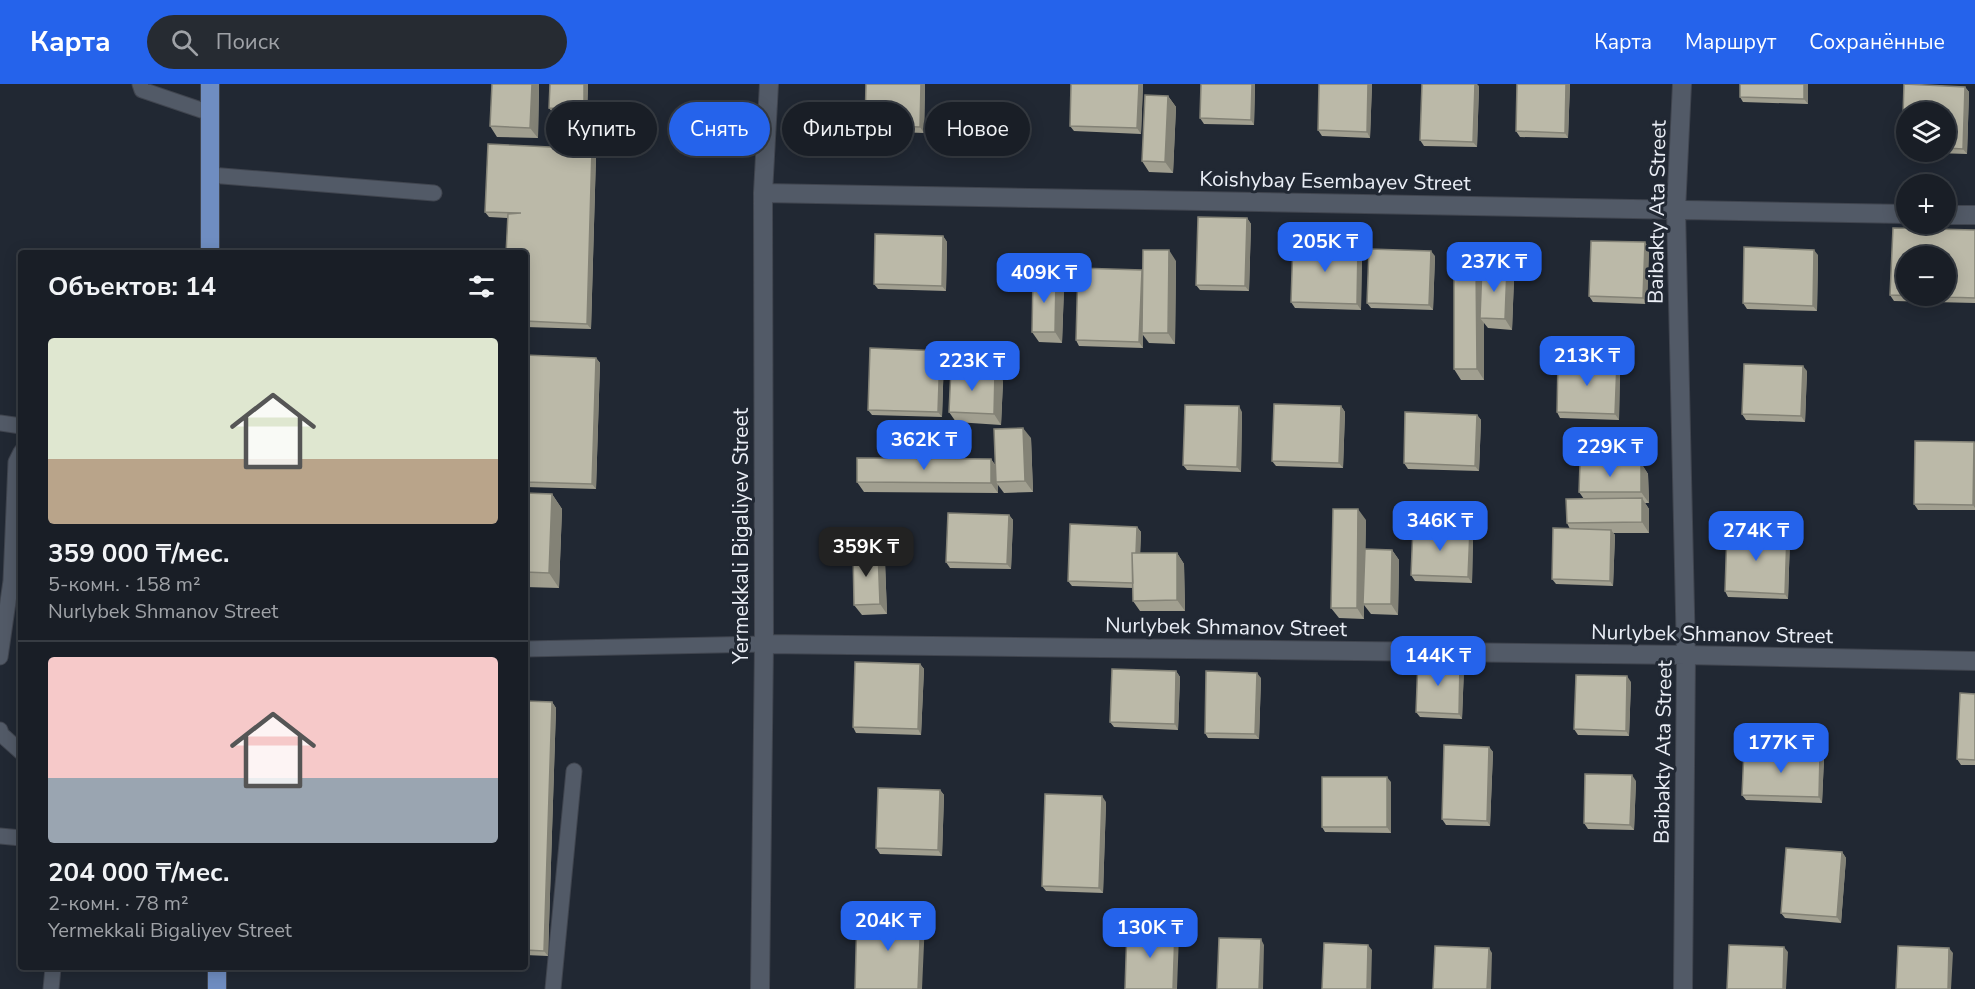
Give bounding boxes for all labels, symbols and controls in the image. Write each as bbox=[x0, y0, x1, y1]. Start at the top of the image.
search box bbox=[147, 15, 567, 69]
text: Карта bbox=[30, 23, 111, 61]
icon: search bbox=[168, 26, 201, 59]
text: Поиск bbox=[216, 27, 280, 57]
text: Карта bbox=[1594, 28, 1652, 56]
text: Маршрут bbox=[1685, 28, 1776, 56]
text: Сохранённые bbox=[1809, 28, 1945, 56]
chip: Купить bbox=[546, 102, 657, 156]
chip: Снять bbox=[669, 102, 770, 156]
chip: Фильтры bbox=[782, 102, 913, 156]
chip: Новое bbox=[925, 102, 1030, 156]
map controls bbox=[1896, 102, 1956, 306]
button: layers bbox=[1896, 102, 1956, 162]
street label: Baibakty Ata Street bbox=[1641, 119, 1673, 304]
street label: Koishybay Esembayev Street bbox=[1199, 165, 1472, 197]
button: + bbox=[1896, 174, 1956, 234]
pin: 205K ₸ bbox=[1276, 222, 1374, 273]
text: 205K ₸ bbox=[1292, 228, 1358, 255]
pin: 237K ₸ bbox=[1445, 242, 1543, 293]
button: − bbox=[1896, 246, 1956, 306]
text: 237K ₸ bbox=[1461, 248, 1527, 275]
pin: 409K ₸ bbox=[995, 253, 1093, 304]
text: 409K ₸ bbox=[1011, 259, 1077, 286]
text: Объектов: 14 bbox=[48, 269, 216, 304]
icon: filters bbox=[465, 270, 498, 303]
pin: 213K ₸ bbox=[1538, 336, 1636, 387]
pin: 223K ₸ bbox=[923, 341, 1021, 392]
text: 213K ₸ bbox=[1554, 342, 1620, 369]
text: 223K ₸ bbox=[939, 347, 1005, 374]
icon: home bbox=[219, 377, 327, 485]
street label: Yermekkali Bigaliyev Street bbox=[727, 407, 755, 665]
pin: 362K ₸ bbox=[875, 420, 973, 471]
text: 362K ₸ bbox=[891, 426, 957, 453]
pin: 229K ₸ bbox=[1561, 427, 1659, 478]
text: 229K ₸ bbox=[1577, 433, 1643, 460]
pin: 346K ₸ bbox=[1391, 501, 1489, 552]
text: 346K ₸ bbox=[1407, 507, 1473, 534]
pin: 274K ₸ bbox=[1707, 511, 1805, 562]
text: 274K ₸ bbox=[1723, 517, 1789, 544]
pin: 359K ₸ bbox=[817, 527, 915, 578]
text: 359K ₸ bbox=[833, 533, 899, 560]
text: 359 000 ₸/мес. bbox=[48, 536, 229, 571]
text: 5-комн. · 158 m² bbox=[48, 571, 201, 598]
text: Nurlybek Shmanov Street bbox=[48, 598, 278, 625]
street label: Nurlybek Shmanov Street bbox=[1105, 611, 1348, 643]
street label: Nurlybek Shmanov Street bbox=[1591, 618, 1834, 650]
pin: 144K ₸ bbox=[1389, 636, 1487, 687]
text: 144K ₸ bbox=[1405, 642, 1471, 669]
street label: Baibakty Ata Street bbox=[1647, 659, 1679, 844]
icon: home bbox=[219, 696, 327, 804]
pin: 177K ₸ bbox=[1732, 723, 1830, 774]
text: 177K ₸ bbox=[1748, 729, 1814, 756]
text: 204 000 ₸/мес. bbox=[48, 855, 229, 890]
text: 2-комн. · 78 m² bbox=[48, 890, 189, 917]
pin: 204K ₸ bbox=[839, 901, 937, 952]
text: 204K ₸ bbox=[855, 907, 921, 934]
pin: 130K ₸ bbox=[1101, 908, 1199, 959]
text: 130K ₸ bbox=[1117, 914, 1183, 941]
text: Yermekkali Bigaliyev Street bbox=[48, 917, 292, 944]

